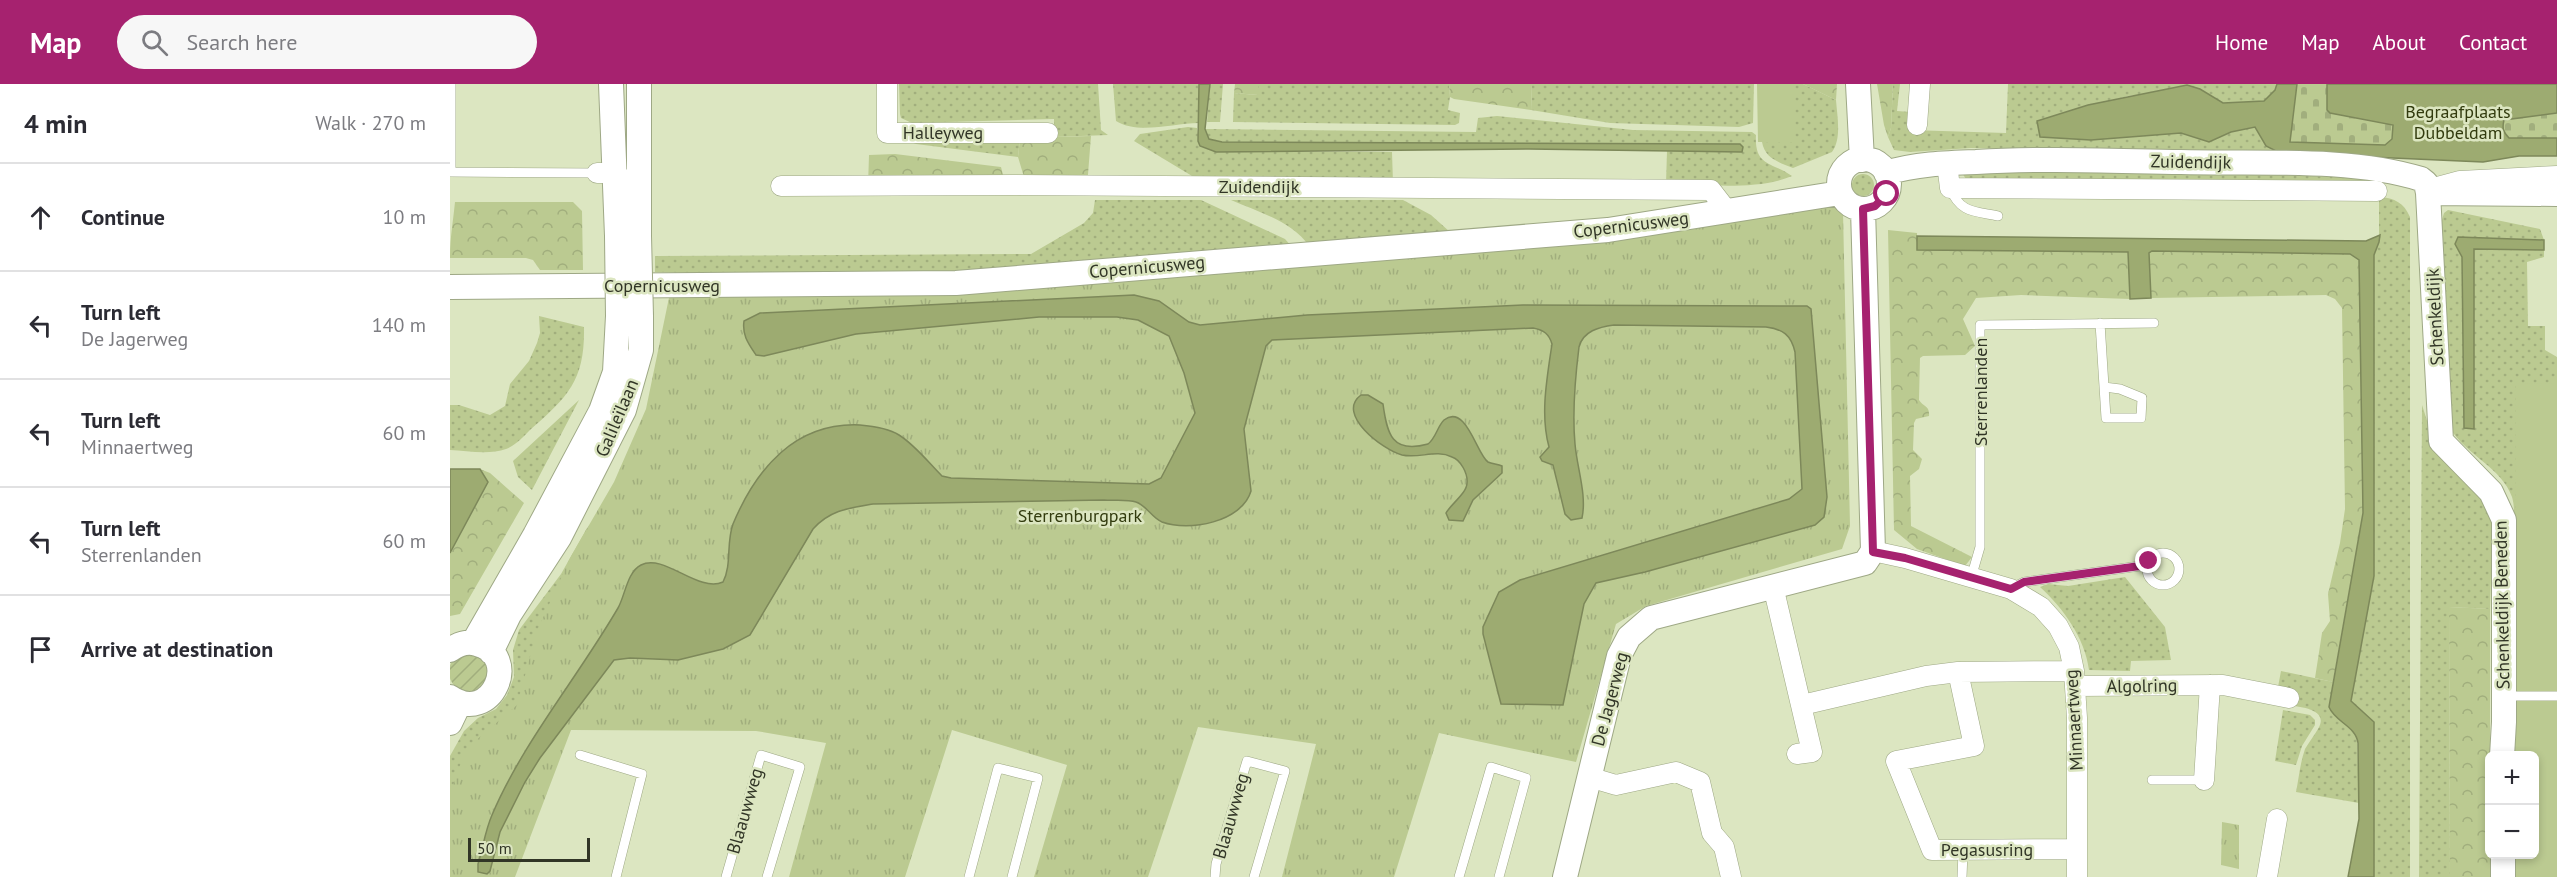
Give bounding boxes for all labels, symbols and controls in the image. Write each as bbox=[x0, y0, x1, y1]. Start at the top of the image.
search box bbox=[117, 15, 537, 69]
text: Map bbox=[30, 24, 81, 61]
icon: search bbox=[138, 26, 171, 59]
text: Search here bbox=[186, 28, 297, 56]
text: Home bbox=[2215, 29, 2268, 56]
text: Map bbox=[2301, 29, 2340, 56]
text: About bbox=[2373, 29, 2426, 56]
text: Contact bbox=[2459, 29, 2527, 56]
park label: Begraafplaats Dubbeldam bbox=[2405, 100, 2511, 144]
text: 4 min bbox=[24, 107, 87, 140]
text: Walk · 270 m bbox=[315, 110, 426, 136]
street label: Halleyweg bbox=[903, 121, 983, 144]
street label: Zuidendijk bbox=[2151, 149, 2232, 174]
street label: Zuidendijk bbox=[1219, 175, 1300, 198]
route start bbox=[1873, 180, 1899, 206]
icon: ahead bbox=[24, 201, 57, 234]
text: Continue bbox=[81, 203, 165, 231]
text: 10 m bbox=[383, 204, 426, 230]
street label: Copernicusweg bbox=[1572, 206, 1690, 243]
street label: Copernicusweg bbox=[1088, 250, 1206, 283]
street label: Schenkeldijk bbox=[2420, 267, 2449, 366]
street label: Copernicusweg bbox=[604, 274, 720, 297]
text: Turn left bbox=[81, 298, 161, 326]
icon: left bbox=[24, 309, 57, 342]
text: 140 m bbox=[372, 312, 426, 338]
text: De Jagerweg bbox=[81, 326, 188, 352]
street label: Sterrenlanden bbox=[1969, 338, 1992, 446]
street label: Galileïlaan bbox=[590, 375, 643, 460]
text: Turn left bbox=[81, 406, 161, 434]
icon: left bbox=[24, 417, 57, 450]
text: 60 m bbox=[383, 420, 426, 446]
text: Minnaertweg bbox=[81, 434, 193, 460]
park label: Sterrenburgpark bbox=[1018, 504, 1143, 527]
text: Turn left bbox=[81, 514, 161, 542]
street label: Schenkeldijk Beneden bbox=[2489, 520, 2514, 690]
icon: left bbox=[24, 525, 57, 558]
text: 60 m bbox=[383, 528, 426, 554]
text: Sterrenlanden bbox=[81, 542, 202, 568]
route end bbox=[2135, 547, 2161, 573]
icon: arrive bbox=[24, 633, 57, 666]
text: Arrive at destination bbox=[81, 635, 273, 663]
street label: De Jagerweg bbox=[1586, 649, 1633, 748]
street label: Minnaertweg bbox=[2059, 669, 2088, 771]
street label: Algolring bbox=[2106, 673, 2178, 698]
map controls bbox=[2485, 751, 2539, 859]
button: + bbox=[2485, 751, 2539, 805]
street label: Blaauwweg bbox=[721, 765, 768, 856]
street label: Blaauwweg bbox=[1207, 770, 1254, 861]
button: − bbox=[2485, 805, 2539, 859]
scale bar bbox=[468, 835, 590, 862]
text: 50 m bbox=[477, 838, 512, 858]
street label: Pegasusring bbox=[1941, 838, 2033, 861]

